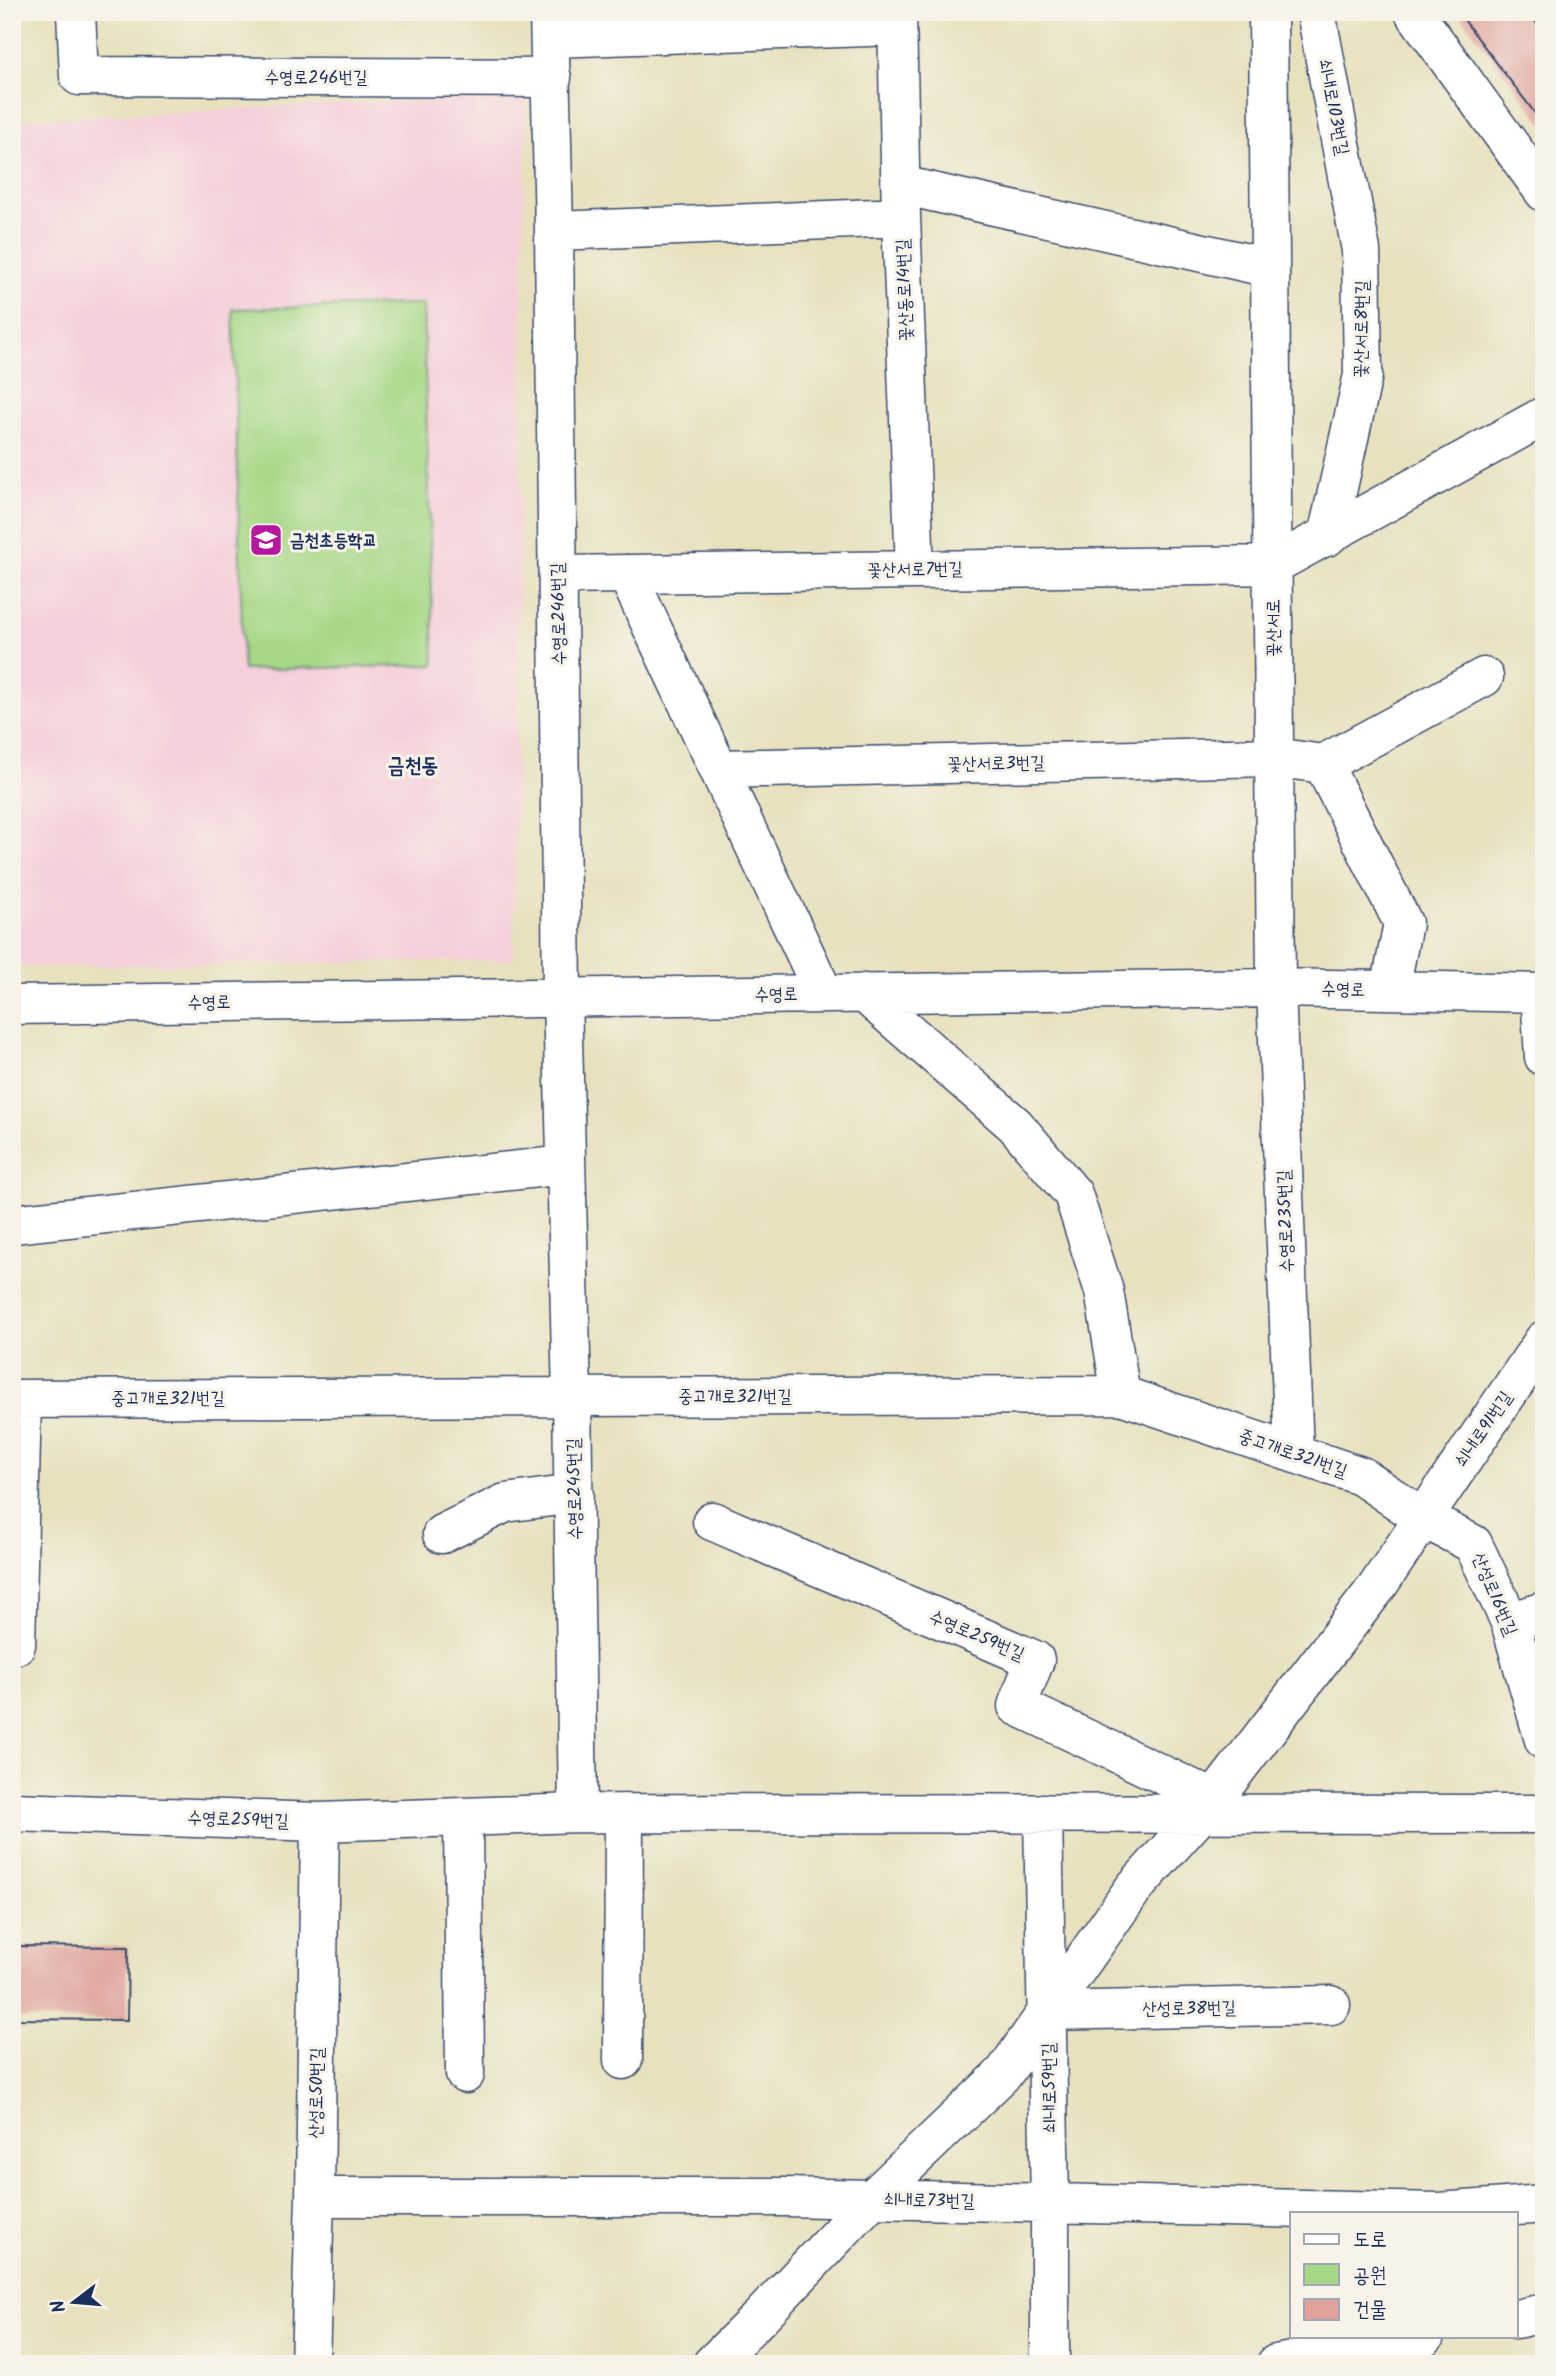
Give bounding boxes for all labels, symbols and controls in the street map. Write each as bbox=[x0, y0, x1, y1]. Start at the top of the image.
street label: 쇠내로103번길 bbox=[1309, 57, 1356, 158]
street label: 수영로246번길 bbox=[265, 64, 368, 93]
street label: 꽃산동로14번길 bbox=[889, 238, 922, 342]
street label: 꽃산서로8번길 bbox=[1347, 279, 1378, 378]
school or university icon: 금천초등학교 bbox=[247, 521, 285, 559]
place label: 금천초등학교 bbox=[290, 527, 377, 556]
street label: 꽃산서로7번길 bbox=[867, 555, 963, 586]
street label: 수영로246번길 bbox=[544, 562, 575, 666]
street label: 꽃산서로 bbox=[1260, 599, 1289, 657]
street label: 꽃산서로3번길 bbox=[947, 749, 1045, 780]
district label: 금천동 bbox=[388, 750, 438, 783]
street label: 수영로 bbox=[1321, 976, 1365, 1005]
street label: 수영로 bbox=[754, 981, 798, 1010]
street label: 수영로 bbox=[187, 989, 231, 1018]
street label: 수영로235번길 bbox=[1270, 1169, 1303, 1273]
street label: 중고개로321번길 bbox=[678, 1383, 792, 1412]
street label: 중고개로321번길 bbox=[111, 1385, 225, 1414]
street label: 쇠내로91번길 bbox=[1448, 1385, 1521, 1474]
street label: 중고개로321번길 bbox=[1234, 1422, 1351, 1487]
street label: 수영로245번길 bbox=[560, 1437, 591, 1540]
street label: 산성로16번길 bbox=[1463, 1548, 1524, 1641]
street label: 수영로259번길 bbox=[924, 1603, 1029, 1670]
street label: 수영로259번길 bbox=[187, 1804, 290, 1837]
street label: 산성로38번길 bbox=[1142, 1994, 1237, 2025]
street label: 쇠내로59번길 bbox=[1035, 2042, 1066, 2134]
street label: 산성로50번길 bbox=[302, 2047, 333, 2139]
street label: 쇠내로73번길 bbox=[883, 2186, 975, 2217]
legend bbox=[1290, 2212, 1518, 2338]
text: 도로 bbox=[1353, 2224, 1387, 2257]
text: 공원 bbox=[1353, 2260, 1387, 2293]
north arrow bbox=[38, 2268, 108, 2338]
text: 건물 bbox=[1353, 2294, 1387, 2327]
text: N bbox=[44, 2296, 76, 2316]

